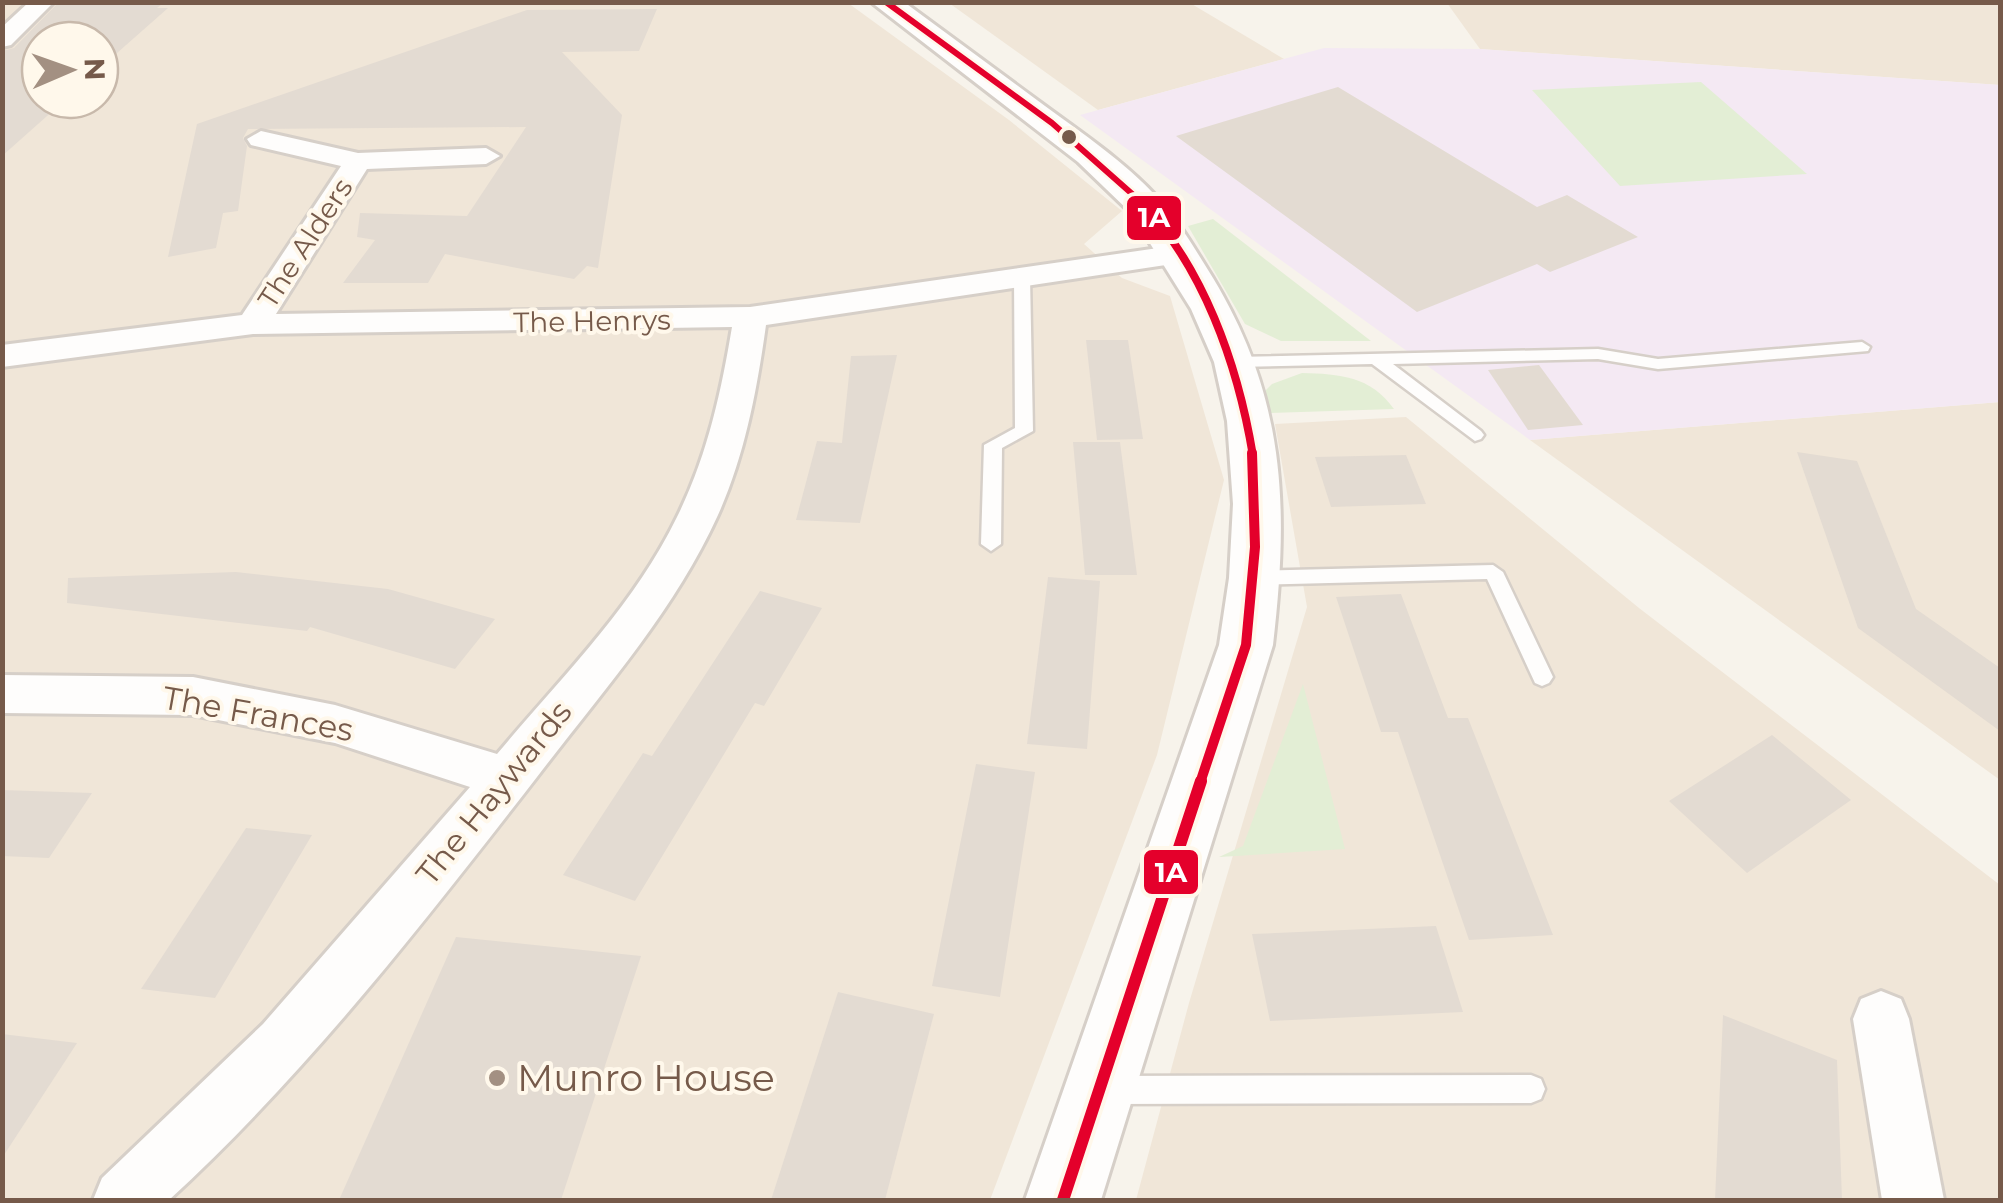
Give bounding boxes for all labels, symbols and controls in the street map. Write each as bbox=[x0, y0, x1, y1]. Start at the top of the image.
north arrow bbox=[20, 20, 120, 120]
text: N bbox=[78, 57, 112, 81]
unlabelled marker bbox=[1059, 127, 1079, 147]
street label: The Alders bbox=[251, 172, 359, 314]
line badge: 1A bbox=[1125, 194, 1183, 242]
text: 1A bbox=[1138, 200, 1171, 234]
street label: The Henrys bbox=[513, 303, 671, 339]
street label: The Frances bbox=[160, 678, 356, 749]
street label: The Haywards bbox=[408, 693, 580, 893]
line badge: 1A bbox=[1142, 848, 1200, 896]
text: 1A bbox=[1155, 855, 1188, 889]
place label: Munro House bbox=[517, 1054, 775, 1101]
marker: Munro House bbox=[486, 1067, 508, 1089]

